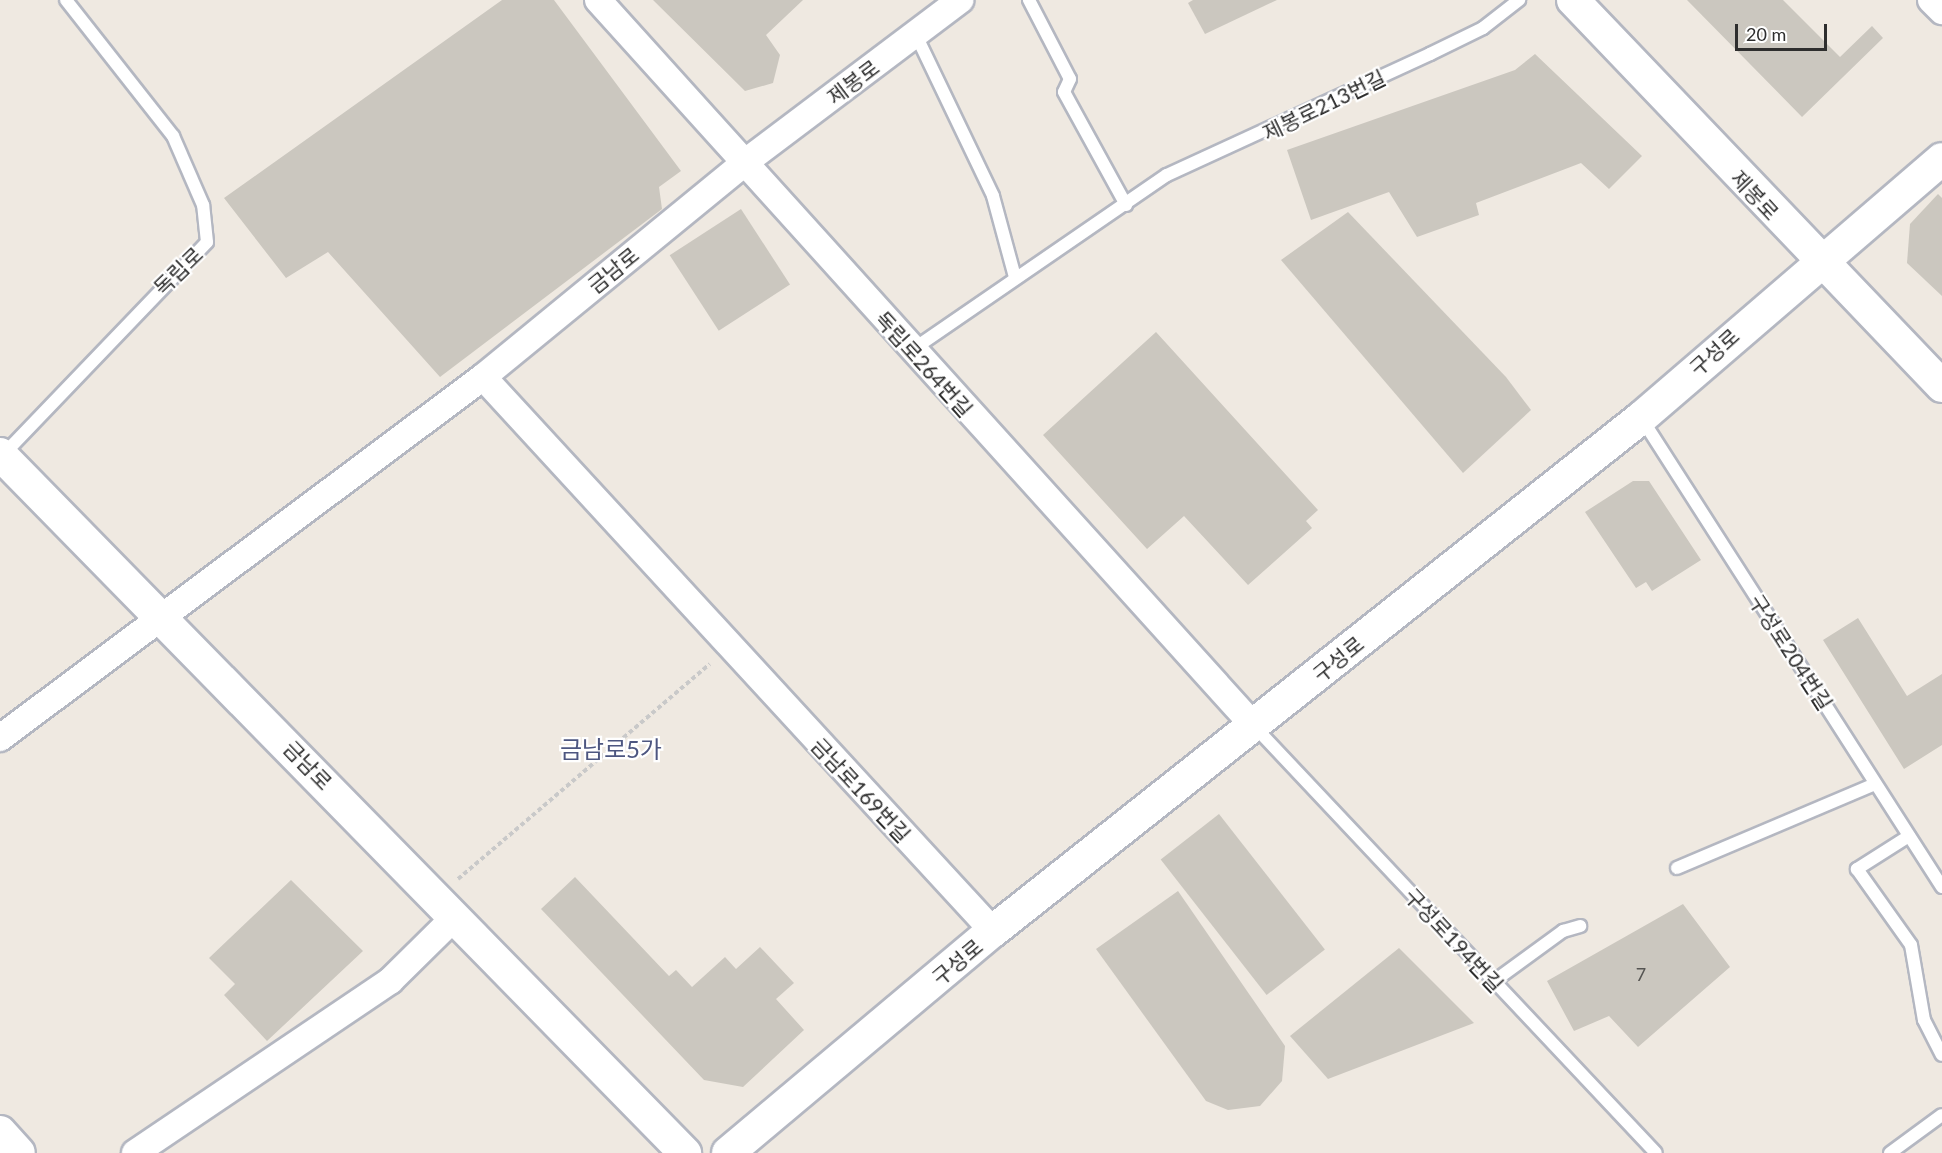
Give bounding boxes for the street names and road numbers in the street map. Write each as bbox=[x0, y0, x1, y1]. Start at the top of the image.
street label: 제봉로 bbox=[822, 54, 884, 110]
street label: 제봉로213번길 bbox=[1259, 64, 1389, 146]
street label: 제봉로 bbox=[1726, 165, 1784, 225]
street label: 독립로 bbox=[148, 242, 208, 300]
street label: 금남로 bbox=[583, 242, 643, 298]
street label: 독립로264번길 bbox=[870, 306, 978, 422]
street label: 구성로 bbox=[1684, 323, 1744, 381]
street label: 구성로204번길 bbox=[1744, 589, 1838, 715]
street label: 구성로 bbox=[1308, 631, 1368, 687]
street label: 금남로169번길 bbox=[806, 733, 916, 847]
street label: 금남로 bbox=[279, 735, 337, 795]
street label: 구성로194번길 bbox=[1399, 883, 1509, 997]
street label: 구성로 bbox=[927, 934, 987, 990]

